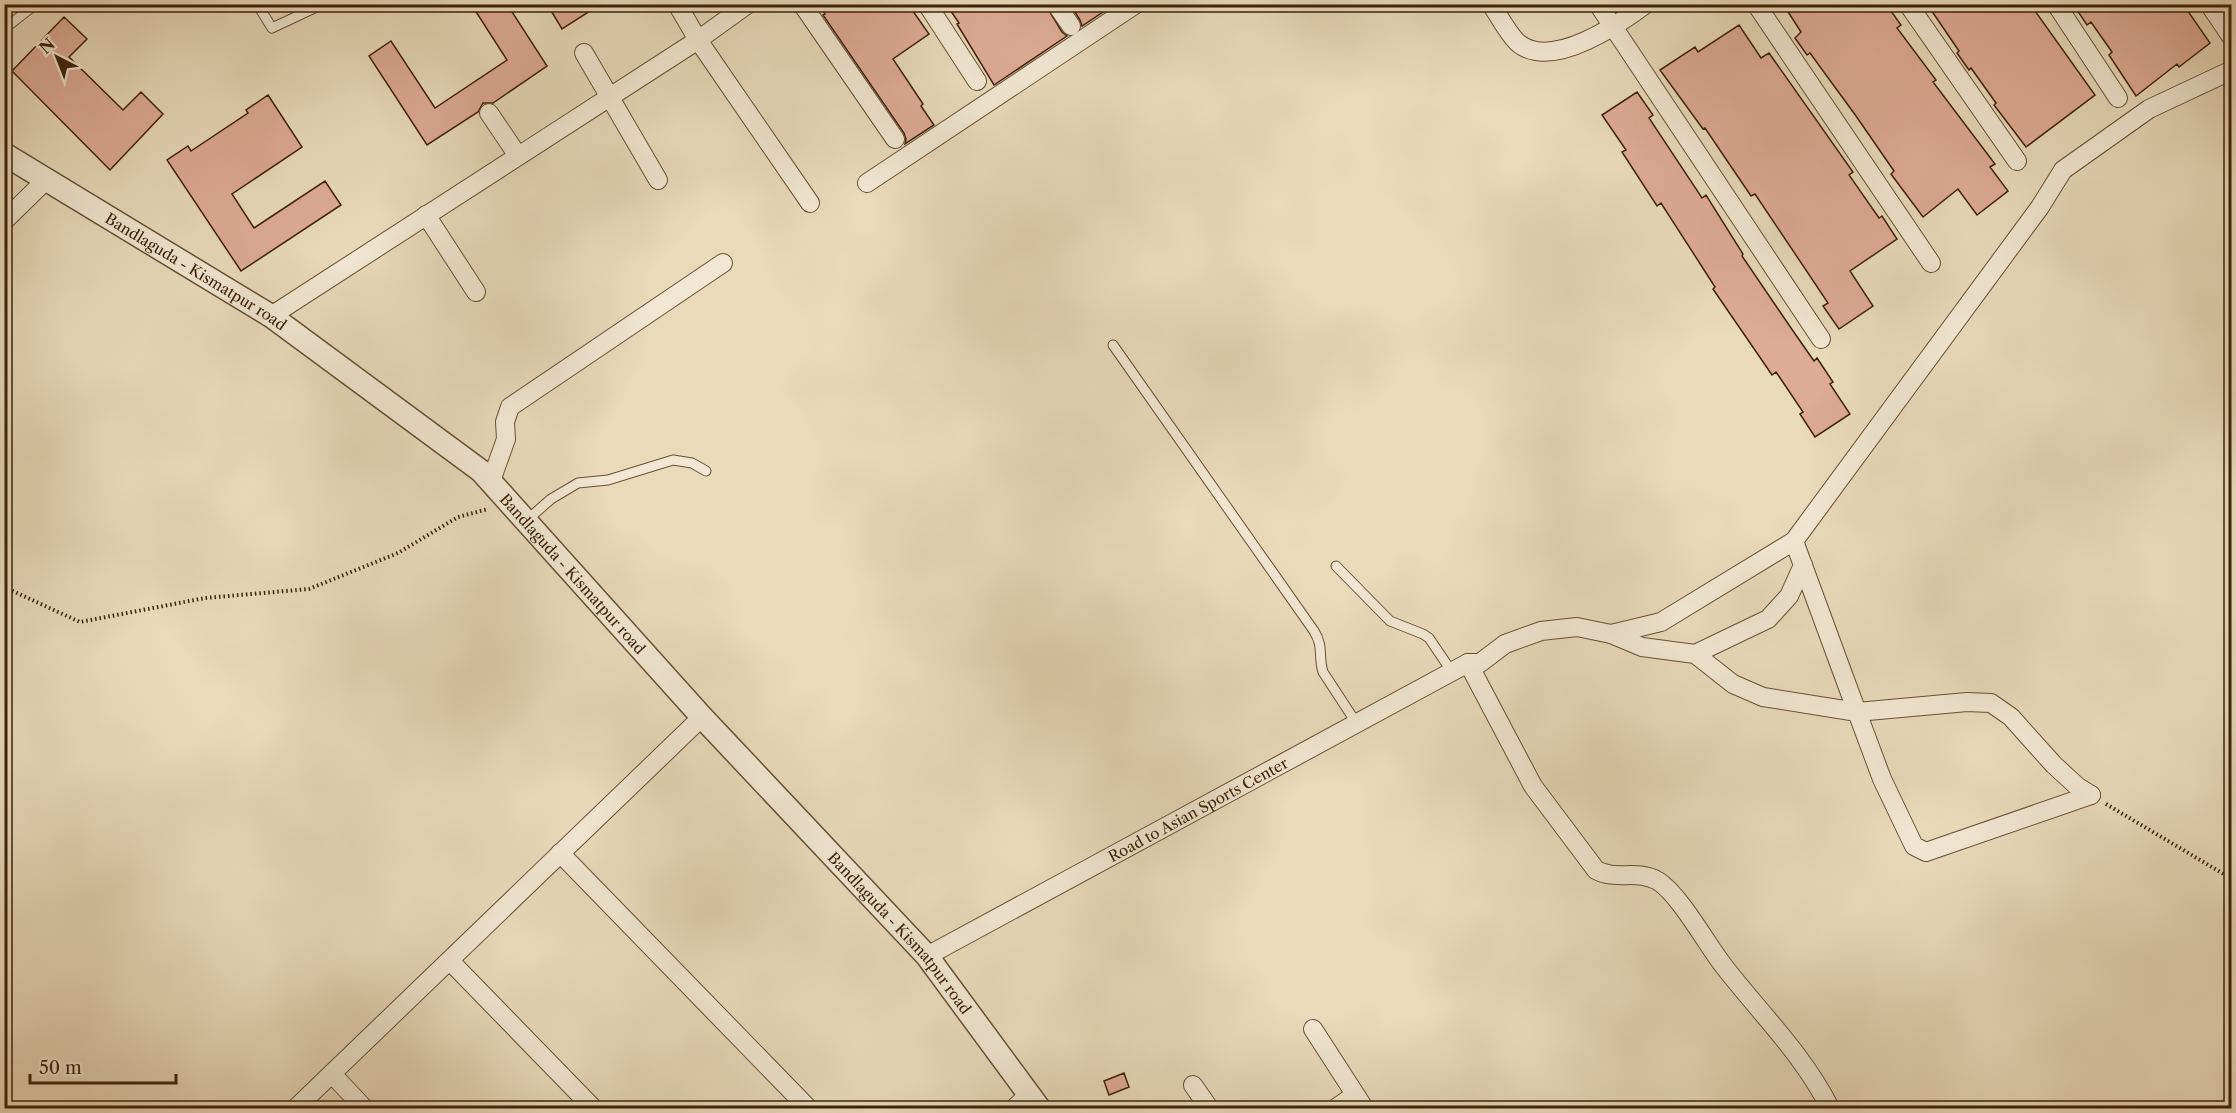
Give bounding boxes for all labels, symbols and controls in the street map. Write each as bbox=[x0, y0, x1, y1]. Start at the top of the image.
north arrow bbox=[27, 27, 87, 87]
text: N bbox=[35, 34, 59, 58]
street label: Bandlaguda - Kismatpur road bbox=[102, 208, 291, 334]
street label: Bandlaguda - Kismatpur road bbox=[496, 489, 650, 658]
street label: Road to Asian Sports Center bbox=[1105, 753, 1292, 866]
street label: Bandlaguda - Kismatpur road bbox=[824, 848, 976, 1017]
scale bar bbox=[30, 1047, 176, 1085]
text: 50 m bbox=[39, 1057, 82, 1079]

